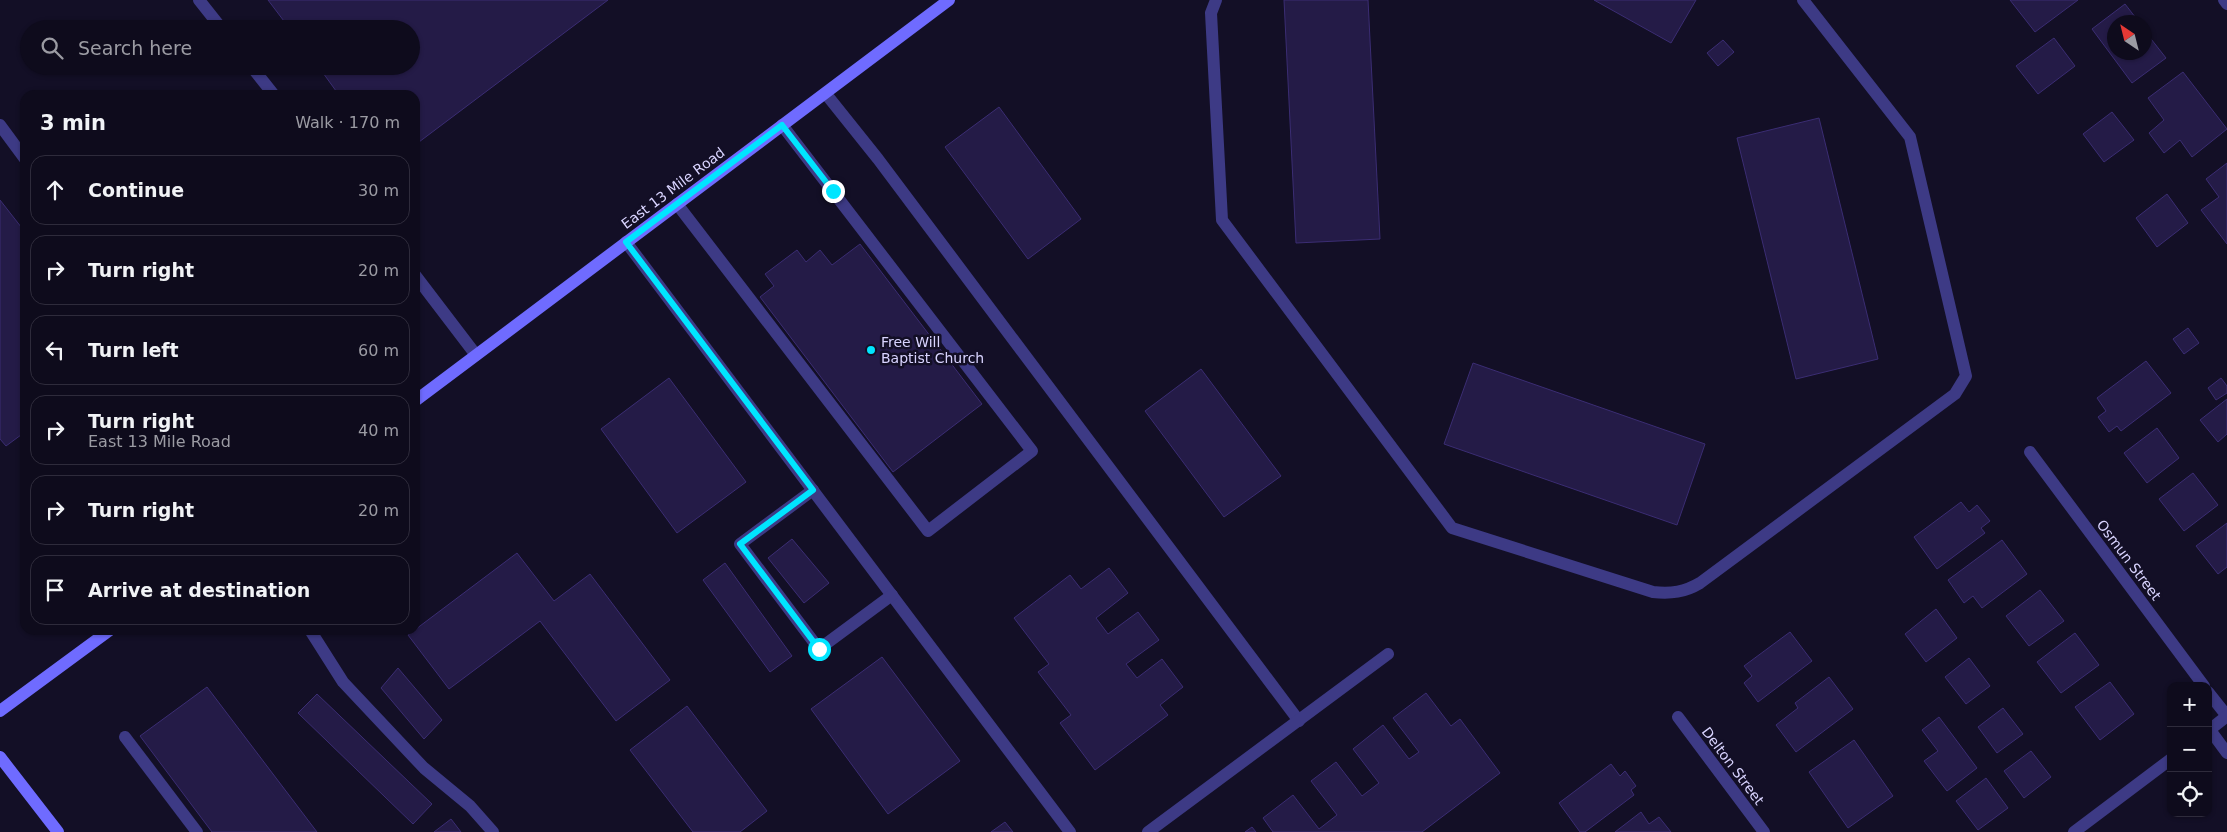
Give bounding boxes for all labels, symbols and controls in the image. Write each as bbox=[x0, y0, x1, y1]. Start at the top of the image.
north arrow bbox=[2107, 15, 2152, 60]
search box bbox=[20, 20, 420, 75]
icon: search bbox=[38, 34, 66, 62]
text: Search here bbox=[78, 37, 192, 59]
text: 3 min bbox=[40, 111, 106, 135]
text: Walk · 170 m bbox=[295, 113, 400, 132]
street label: East 13 Mile Road bbox=[618, 144, 728, 232]
icon: ahead bbox=[41, 176, 69, 204]
text: Continue bbox=[88, 179, 184, 201]
route end bbox=[822, 180, 845, 203]
text: 30 m bbox=[358, 181, 399, 200]
icon: right bbox=[41, 256, 69, 284]
text: Turn right bbox=[88, 259, 194, 281]
text: 20 m bbox=[358, 261, 399, 280]
place label: Free Will Baptist Church bbox=[881, 334, 984, 366]
icon: left bbox=[41, 336, 69, 364]
text: Turn left bbox=[88, 339, 179, 361]
text: 60 m bbox=[358, 341, 399, 360]
marker: Free Will Baptist Church bbox=[865, 344, 877, 356]
text: Turn right bbox=[88, 410, 194, 432]
icon: right bbox=[41, 416, 69, 444]
text: 40 m bbox=[358, 421, 399, 440]
text: East 13 Mile Road bbox=[88, 432, 231, 451]
icon: right bbox=[41, 496, 69, 524]
text: Turn right bbox=[88, 499, 194, 521]
text: 20 m bbox=[358, 501, 399, 520]
street label: Osmun Street bbox=[2094, 517, 2165, 604]
icon: arrive bbox=[41, 576, 69, 604]
text: Arrive at destination bbox=[88, 579, 310, 601]
route start bbox=[808, 638, 831, 661]
map controls bbox=[2167, 682, 2212, 817]
button: + bbox=[2167, 682, 2212, 727]
street label: Delton Street bbox=[1699, 724, 1768, 808]
button: − bbox=[2167, 727, 2212, 772]
button: locate bbox=[2167, 772, 2212, 817]

